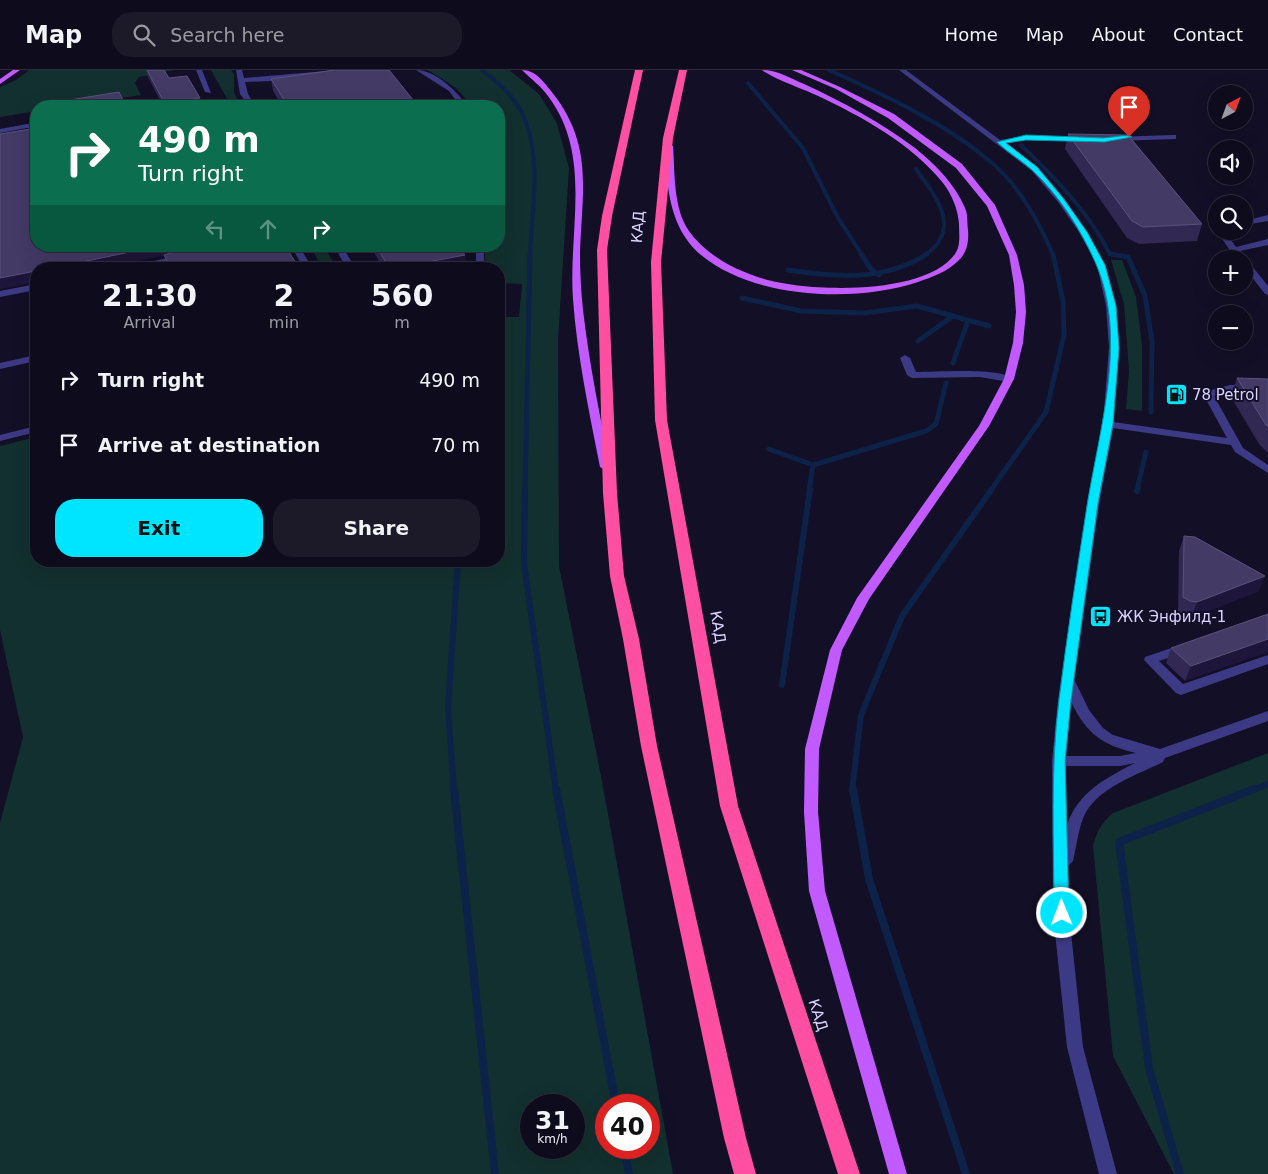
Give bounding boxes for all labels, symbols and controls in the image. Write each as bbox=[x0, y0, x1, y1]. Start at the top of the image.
search box bbox=[112, 12, 462, 57]
text: Map bbox=[25, 21, 82, 49]
icon: search bbox=[130, 21, 158, 49]
text: Search here bbox=[170, 24, 284, 46]
text: Home bbox=[945, 24, 998, 45]
text: Map bbox=[1026, 24, 1064, 45]
text: About bbox=[1092, 24, 1145, 45]
text: Contact bbox=[1173, 24, 1243, 45]
north arrow bbox=[1208, 85, 1252, 130]
map controls bbox=[1208, 85, 1253, 350]
pin bbox=[1108, 86, 1150, 137]
icon: arrive bbox=[1115, 93, 1143, 121]
icon: right bbox=[55, 120, 120, 185]
text: 490 m bbox=[138, 120, 260, 160]
button: sound bbox=[1208, 140, 1253, 185]
text: Turn right bbox=[138, 161, 243, 186]
button: search bbox=[1208, 195, 1253, 240]
street label: КАД bbox=[628, 210, 648, 244]
icon: left bbox=[201, 215, 229, 243]
icon: ahead bbox=[254, 215, 282, 243]
icon: right bbox=[307, 215, 335, 243]
button: + bbox=[1208, 250, 1253, 295]
text: 21:30 bbox=[102, 278, 197, 313]
text: 2 bbox=[273, 278, 294, 313]
text: 560 bbox=[371, 278, 433, 313]
button: − bbox=[1208, 305, 1253, 350]
text: Arrival bbox=[123, 313, 175, 332]
text: min bbox=[269, 313, 299, 332]
text: m bbox=[394, 313, 410, 332]
icon: right bbox=[55, 366, 83, 394]
text: Turn right bbox=[98, 369, 204, 391]
text: 490 m bbox=[419, 369, 480, 391]
fuel station icon: 78 Petrol bbox=[1164, 383, 1188, 407]
place label: 78 Petrol bbox=[1192, 386, 1259, 404]
icon: arrive bbox=[55, 431, 83, 459]
text: Arrive at destination bbox=[98, 434, 320, 456]
text: 70 m bbox=[431, 434, 480, 456]
button: Exit bbox=[55, 499, 263, 557]
button: Share bbox=[273, 499, 480, 557]
bus stop icon: ЖК Энфилд-1 bbox=[1089, 605, 1113, 629]
place label: ЖК Энфилд-1 bbox=[1117, 608, 1226, 626]
street label: КАД bbox=[706, 609, 730, 645]
position arrow bbox=[1035, 886, 1087, 938]
street label: КАД bbox=[804, 997, 832, 1033]
speed limit sign: 40 bbox=[595, 1094, 660, 1159]
text: 31 bbox=[535, 1106, 570, 1135]
text: km/h bbox=[537, 1132, 568, 1146]

